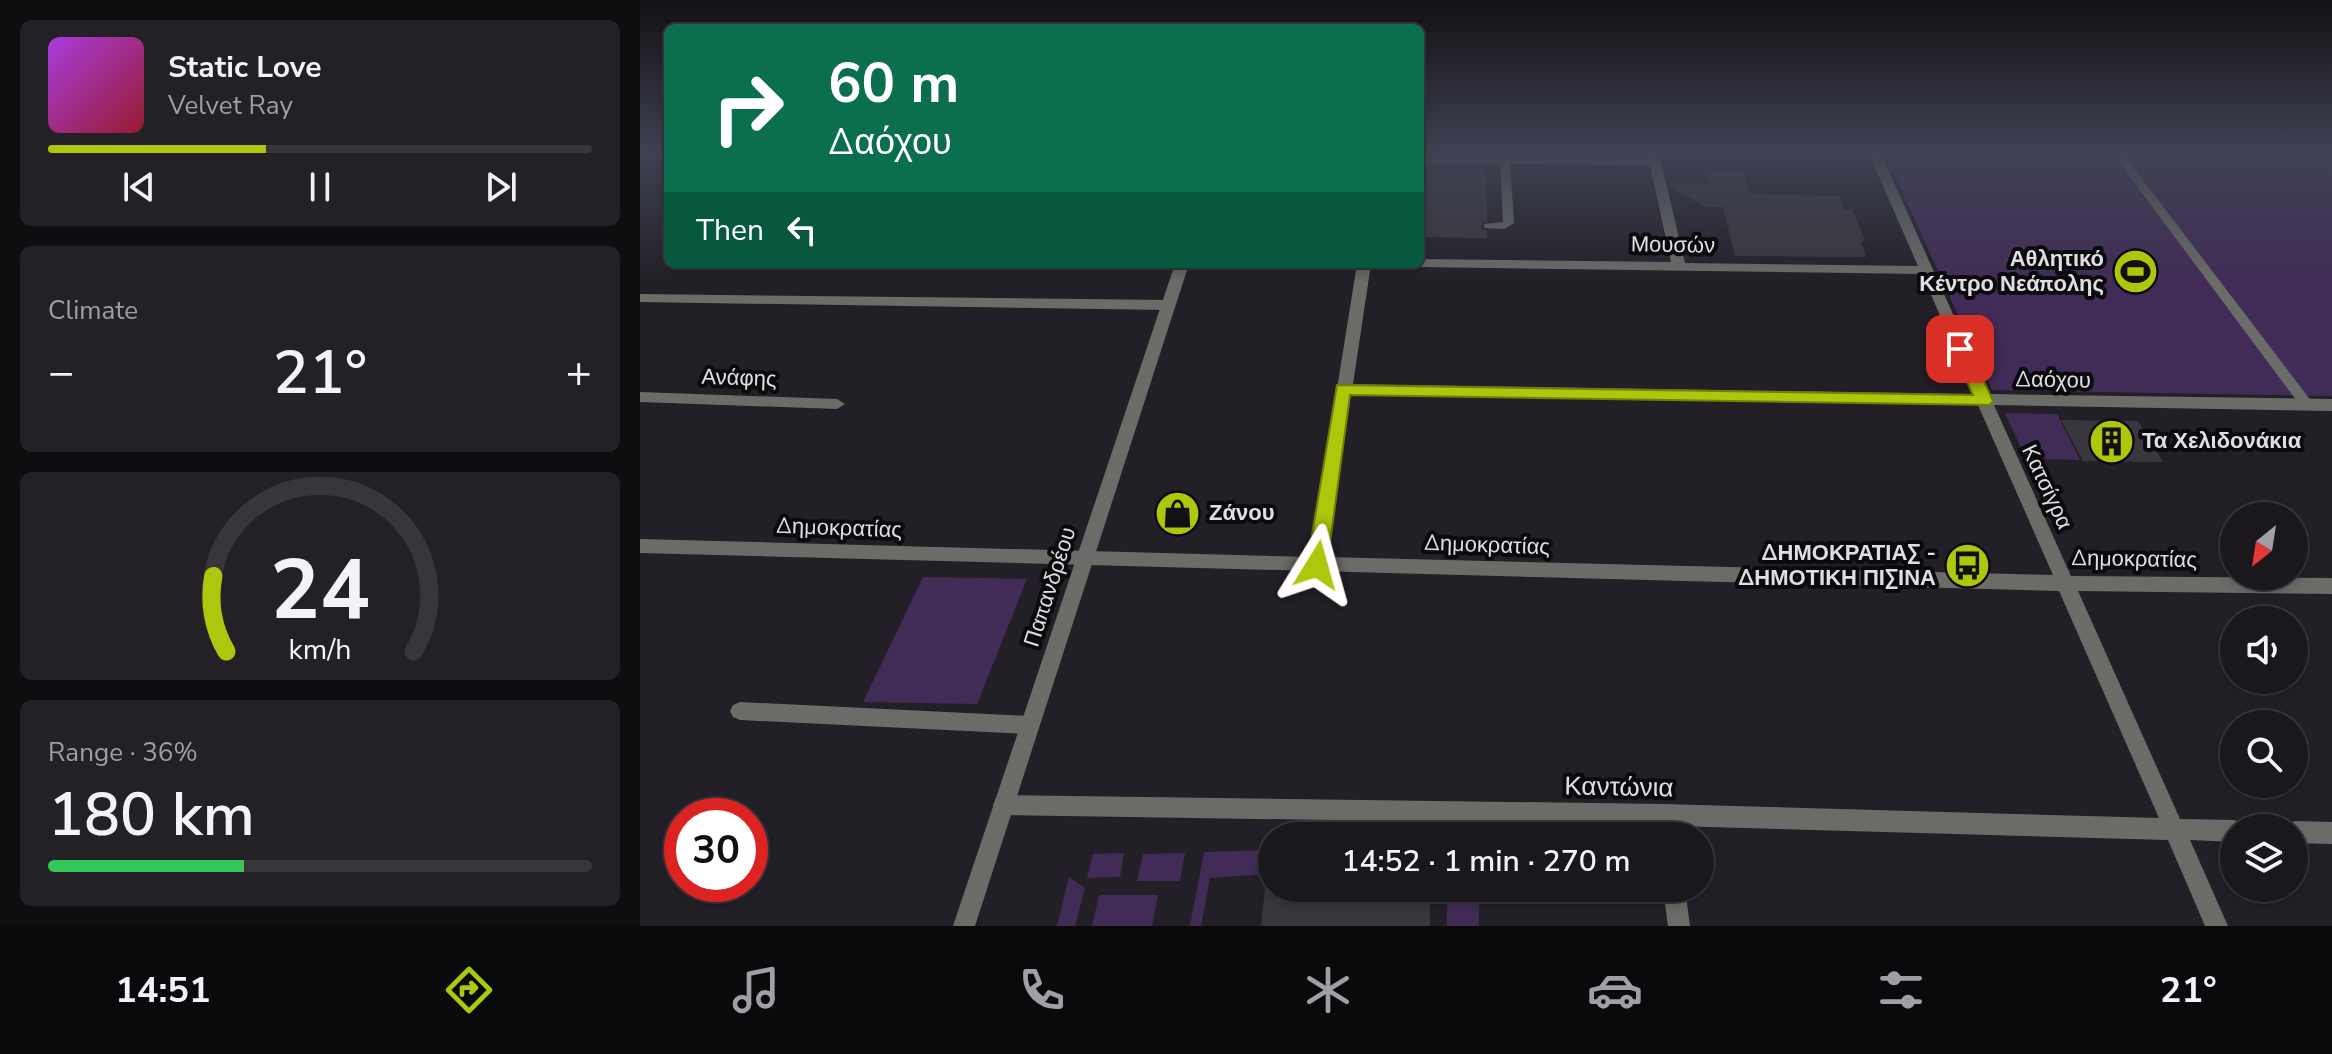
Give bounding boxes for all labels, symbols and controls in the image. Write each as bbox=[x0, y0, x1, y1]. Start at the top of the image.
text: 60 m bbox=[828, 45, 959, 122]
text: Static Love bbox=[168, 47, 322, 88]
icon: right bbox=[696, 56, 800, 160]
text: Velvet Ray bbox=[168, 88, 293, 123]
text: Δαόχου bbox=[828, 118, 952, 167]
icon: previous bbox=[117, 165, 161, 209]
icon: pause bbox=[298, 165, 342, 209]
icon: next bbox=[479, 165, 523, 209]
icon: left bbox=[780, 208, 824, 252]
text: Then bbox=[696, 210, 764, 251]
street label: Μουσών bbox=[1631, 229, 1715, 261]
place label: Αθλητικό Κέντρο Νεάπολης bbox=[1919, 244, 2104, 299]
sports icon: Αθλητικό Κέντρο Νεάπολης bbox=[2111, 248, 2159, 296]
text: Climate bbox=[48, 293, 138, 328]
pin bbox=[1926, 315, 1994, 383]
icon: arrive bbox=[1938, 327, 1982, 371]
text: 21° bbox=[273, 332, 367, 414]
text: − bbox=[48, 343, 74, 403]
text: + bbox=[566, 343, 592, 403]
street label: Ανάφης bbox=[701, 362, 777, 394]
street label: Δαόχου bbox=[2015, 364, 2091, 396]
building icon: Τα Χελιδονάκια bbox=[2087, 417, 2135, 465]
place label: Τα Χελιδονάκια bbox=[2142, 426, 2302, 456]
street label: Κατσίγρα bbox=[2014, 440, 2080, 534]
shop icon: Ζάνου bbox=[1154, 489, 1202, 537]
place label: Ζάνου bbox=[1209, 498, 1274, 528]
north arrow bbox=[2220, 502, 2308, 590]
map controls bbox=[2220, 502, 2308, 902]
street label: Δημοκρατίας bbox=[776, 511, 902, 545]
street label: Παπανδρέου bbox=[1017, 523, 1083, 651]
position arrow bbox=[1275, 523, 1359, 607]
street label: Δημοκρατίας bbox=[1424, 528, 1550, 562]
text: 24 bbox=[270, 534, 370, 647]
place label: ΔΗΜΟΚΡΑΤΙΑΣ - ΔΗΜΟΤΙΚΗ ΠΙΣΙΝΑ bbox=[1738, 538, 1936, 593]
bus stop icon: ΔΗΜΟΚΡΑΤΙΑΣ - ΔΗΜΟΤΙΚΗ ΠΙΣΙΝΑ bbox=[1943, 542, 1991, 590]
street label: Δημοκρατίας bbox=[2071, 543, 2197, 575]
button: sound bbox=[2220, 606, 2308, 694]
text: km/h bbox=[289, 630, 351, 669]
button: search bbox=[2220, 710, 2308, 798]
text: Range · 36% bbox=[48, 735, 198, 770]
street label: Καντώνια bbox=[1564, 769, 1674, 805]
text: 180 km bbox=[48, 774, 255, 856]
speed limit sign: 30 bbox=[664, 798, 768, 902]
button: layers bbox=[2220, 814, 2308, 902]
text: 14:52 · 1 min · 270 m bbox=[1341, 841, 1631, 882]
icon: directions bbox=[441, 962, 497, 1018]
icon: music bbox=[728, 962, 784, 1018]
icon: phone bbox=[1014, 962, 1070, 1018]
icon: climate bbox=[1300, 962, 1356, 1018]
icon: car bbox=[1587, 962, 1643, 1018]
icon: filters bbox=[1873, 962, 1929, 1018]
text: 14:51 bbox=[115, 966, 211, 1015]
text: 21° bbox=[2160, 966, 2217, 1015]

